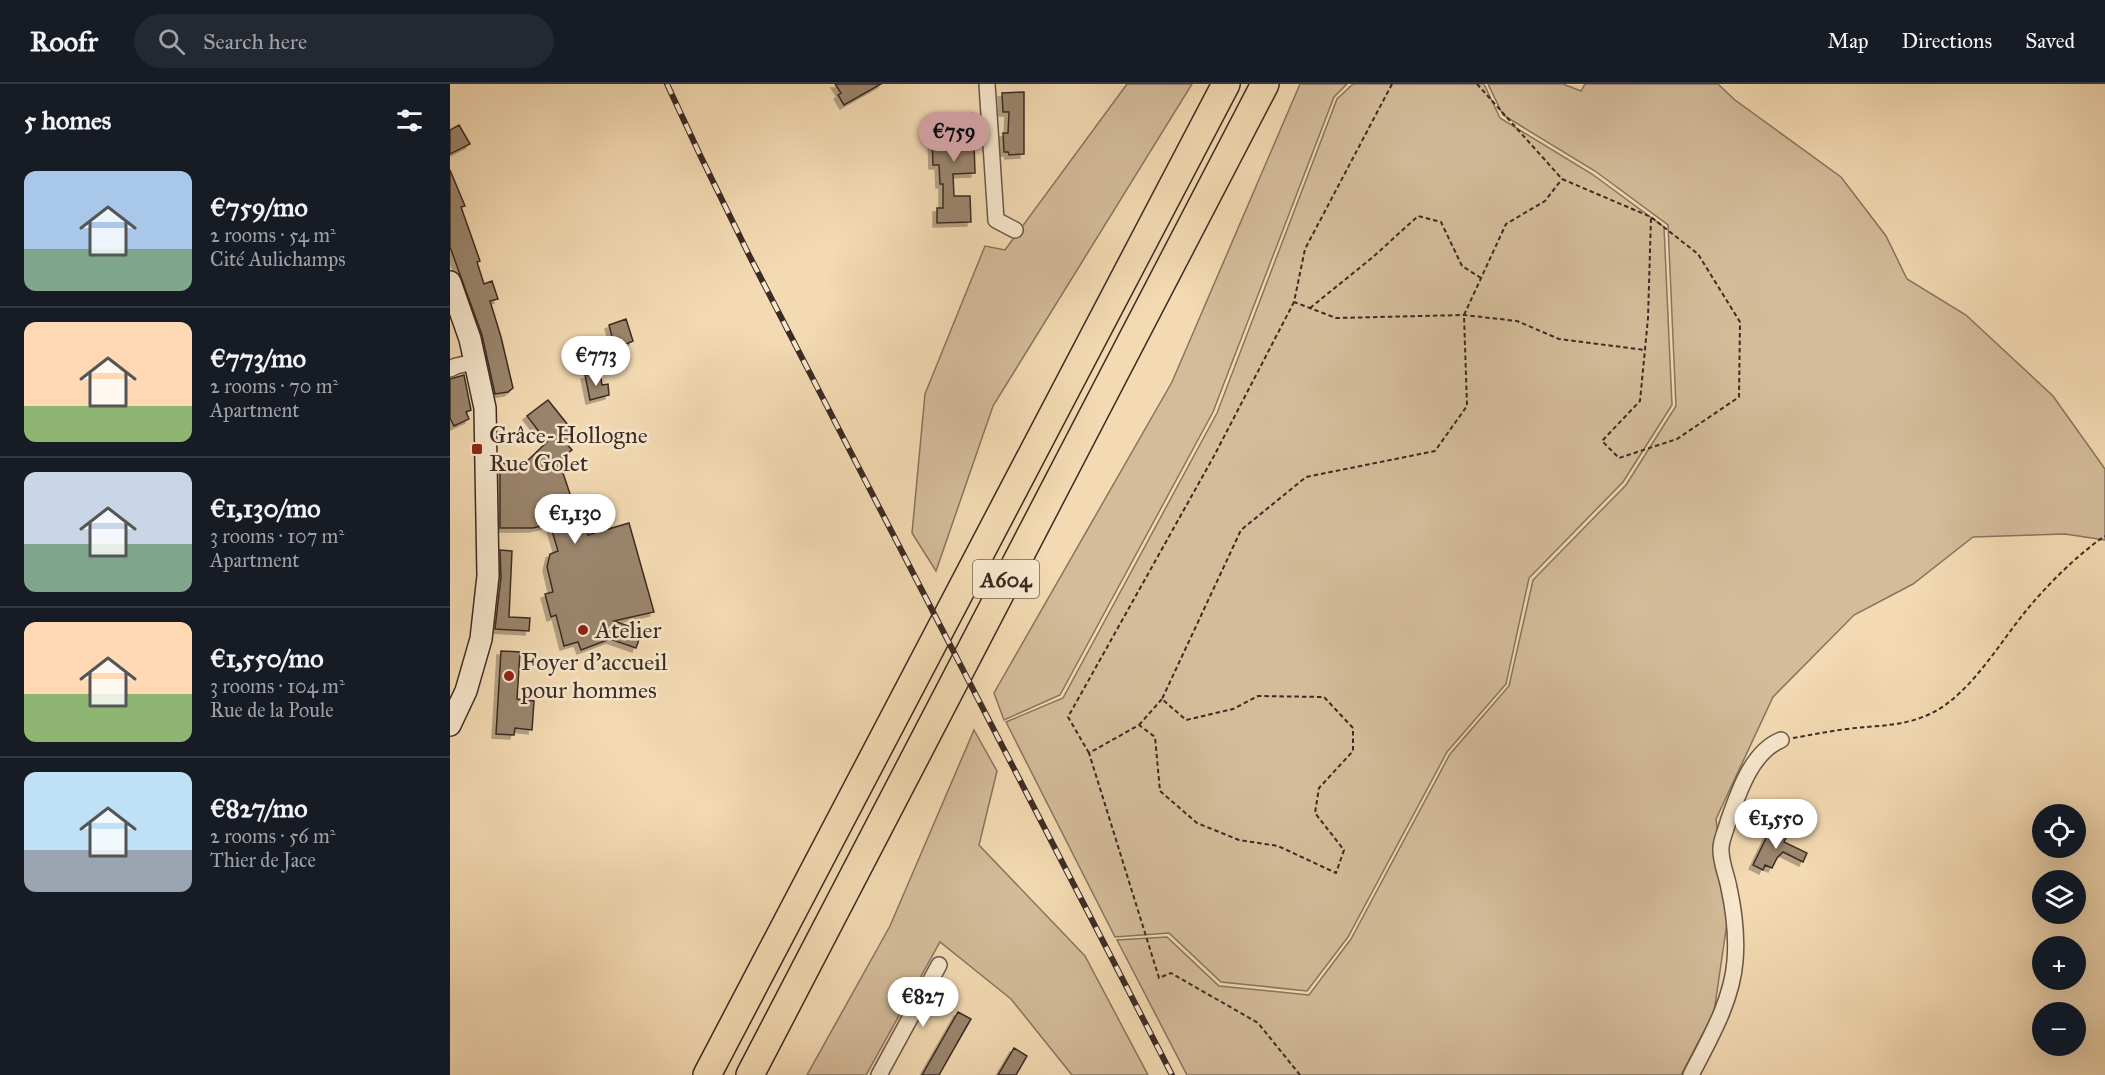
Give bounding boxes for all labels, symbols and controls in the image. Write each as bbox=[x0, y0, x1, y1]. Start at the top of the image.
search box bbox=[134, 14, 554, 68]
text: Roofr bbox=[30, 24, 98, 59]
icon: search bbox=[155, 25, 188, 58]
text: Search here bbox=[203, 28, 307, 55]
text: Map bbox=[1828, 28, 1869, 54]
text: Directions bbox=[1902, 28, 1992, 54]
text: Saved bbox=[2025, 28, 2075, 54]
text: 5 homes bbox=[24, 104, 111, 136]
icon: filters bbox=[393, 104, 426, 137]
pin: €759 bbox=[918, 112, 990, 163]
text: €759 bbox=[933, 119, 975, 143]
text: €759/mo bbox=[210, 191, 308, 223]
icon: home bbox=[72, 195, 144, 267]
text: 2 rooms · 54 m² bbox=[210, 223, 336, 247]
text: Cité Aulichamps bbox=[210, 247, 346, 271]
pin: €773 bbox=[560, 336, 632, 387]
text: €773/mo bbox=[210, 342, 306, 374]
text: €773 bbox=[575, 343, 617, 367]
icon: home bbox=[72, 346, 144, 418]
text: 2 rooms · 70 m² bbox=[210, 374, 338, 398]
text: Apartment bbox=[210, 398, 299, 422]
place label: Grâce-Hollogne Rue Golet bbox=[489, 420, 648, 478]
marker: Grâce-Hollogne Rue Golet bbox=[470, 442, 484, 456]
text: €1,130/mo bbox=[210, 492, 321, 524]
pin: €1,130 bbox=[526, 494, 624, 545]
icon: home bbox=[72, 496, 144, 568]
text: €1,130 bbox=[549, 501, 601, 525]
text: 3 rooms · 107 m² bbox=[210, 524, 344, 548]
text: Apartment bbox=[210, 548, 299, 572]
road number: A604 bbox=[973, 560, 1039, 598]
place label: Atelier bbox=[594, 615, 661, 645]
marker: Atelier bbox=[576, 623, 590, 637]
text: €1,550/mo bbox=[210, 642, 324, 674]
icon: home bbox=[72, 646, 144, 718]
place label: Foyer d'accueil pour hommes bbox=[520, 647, 668, 705]
marker: Foyer d'accueil pour hommes bbox=[502, 669, 516, 683]
text: 3 rooms · 104 m² bbox=[210, 674, 345, 698]
text: Rue de la Poule bbox=[210, 698, 334, 722]
text: €827/mo bbox=[210, 792, 308, 824]
icon: home bbox=[72, 796, 144, 868]
pin: €1,550 bbox=[1727, 799, 1825, 850]
map controls bbox=[2032, 804, 2086, 1056]
button: locate bbox=[2032, 804, 2086, 858]
text: €1,550 bbox=[1748, 806, 1804, 830]
text: 2 rooms · 56 m² bbox=[210, 824, 336, 848]
text: Thier de Jace bbox=[210, 848, 316, 872]
button: layers bbox=[2032, 870, 2086, 924]
button: + bbox=[2032, 936, 2086, 990]
pin: €827 bbox=[887, 977, 959, 1028]
text: €827 bbox=[902, 984, 944, 1008]
button: − bbox=[2032, 1002, 2086, 1056]

